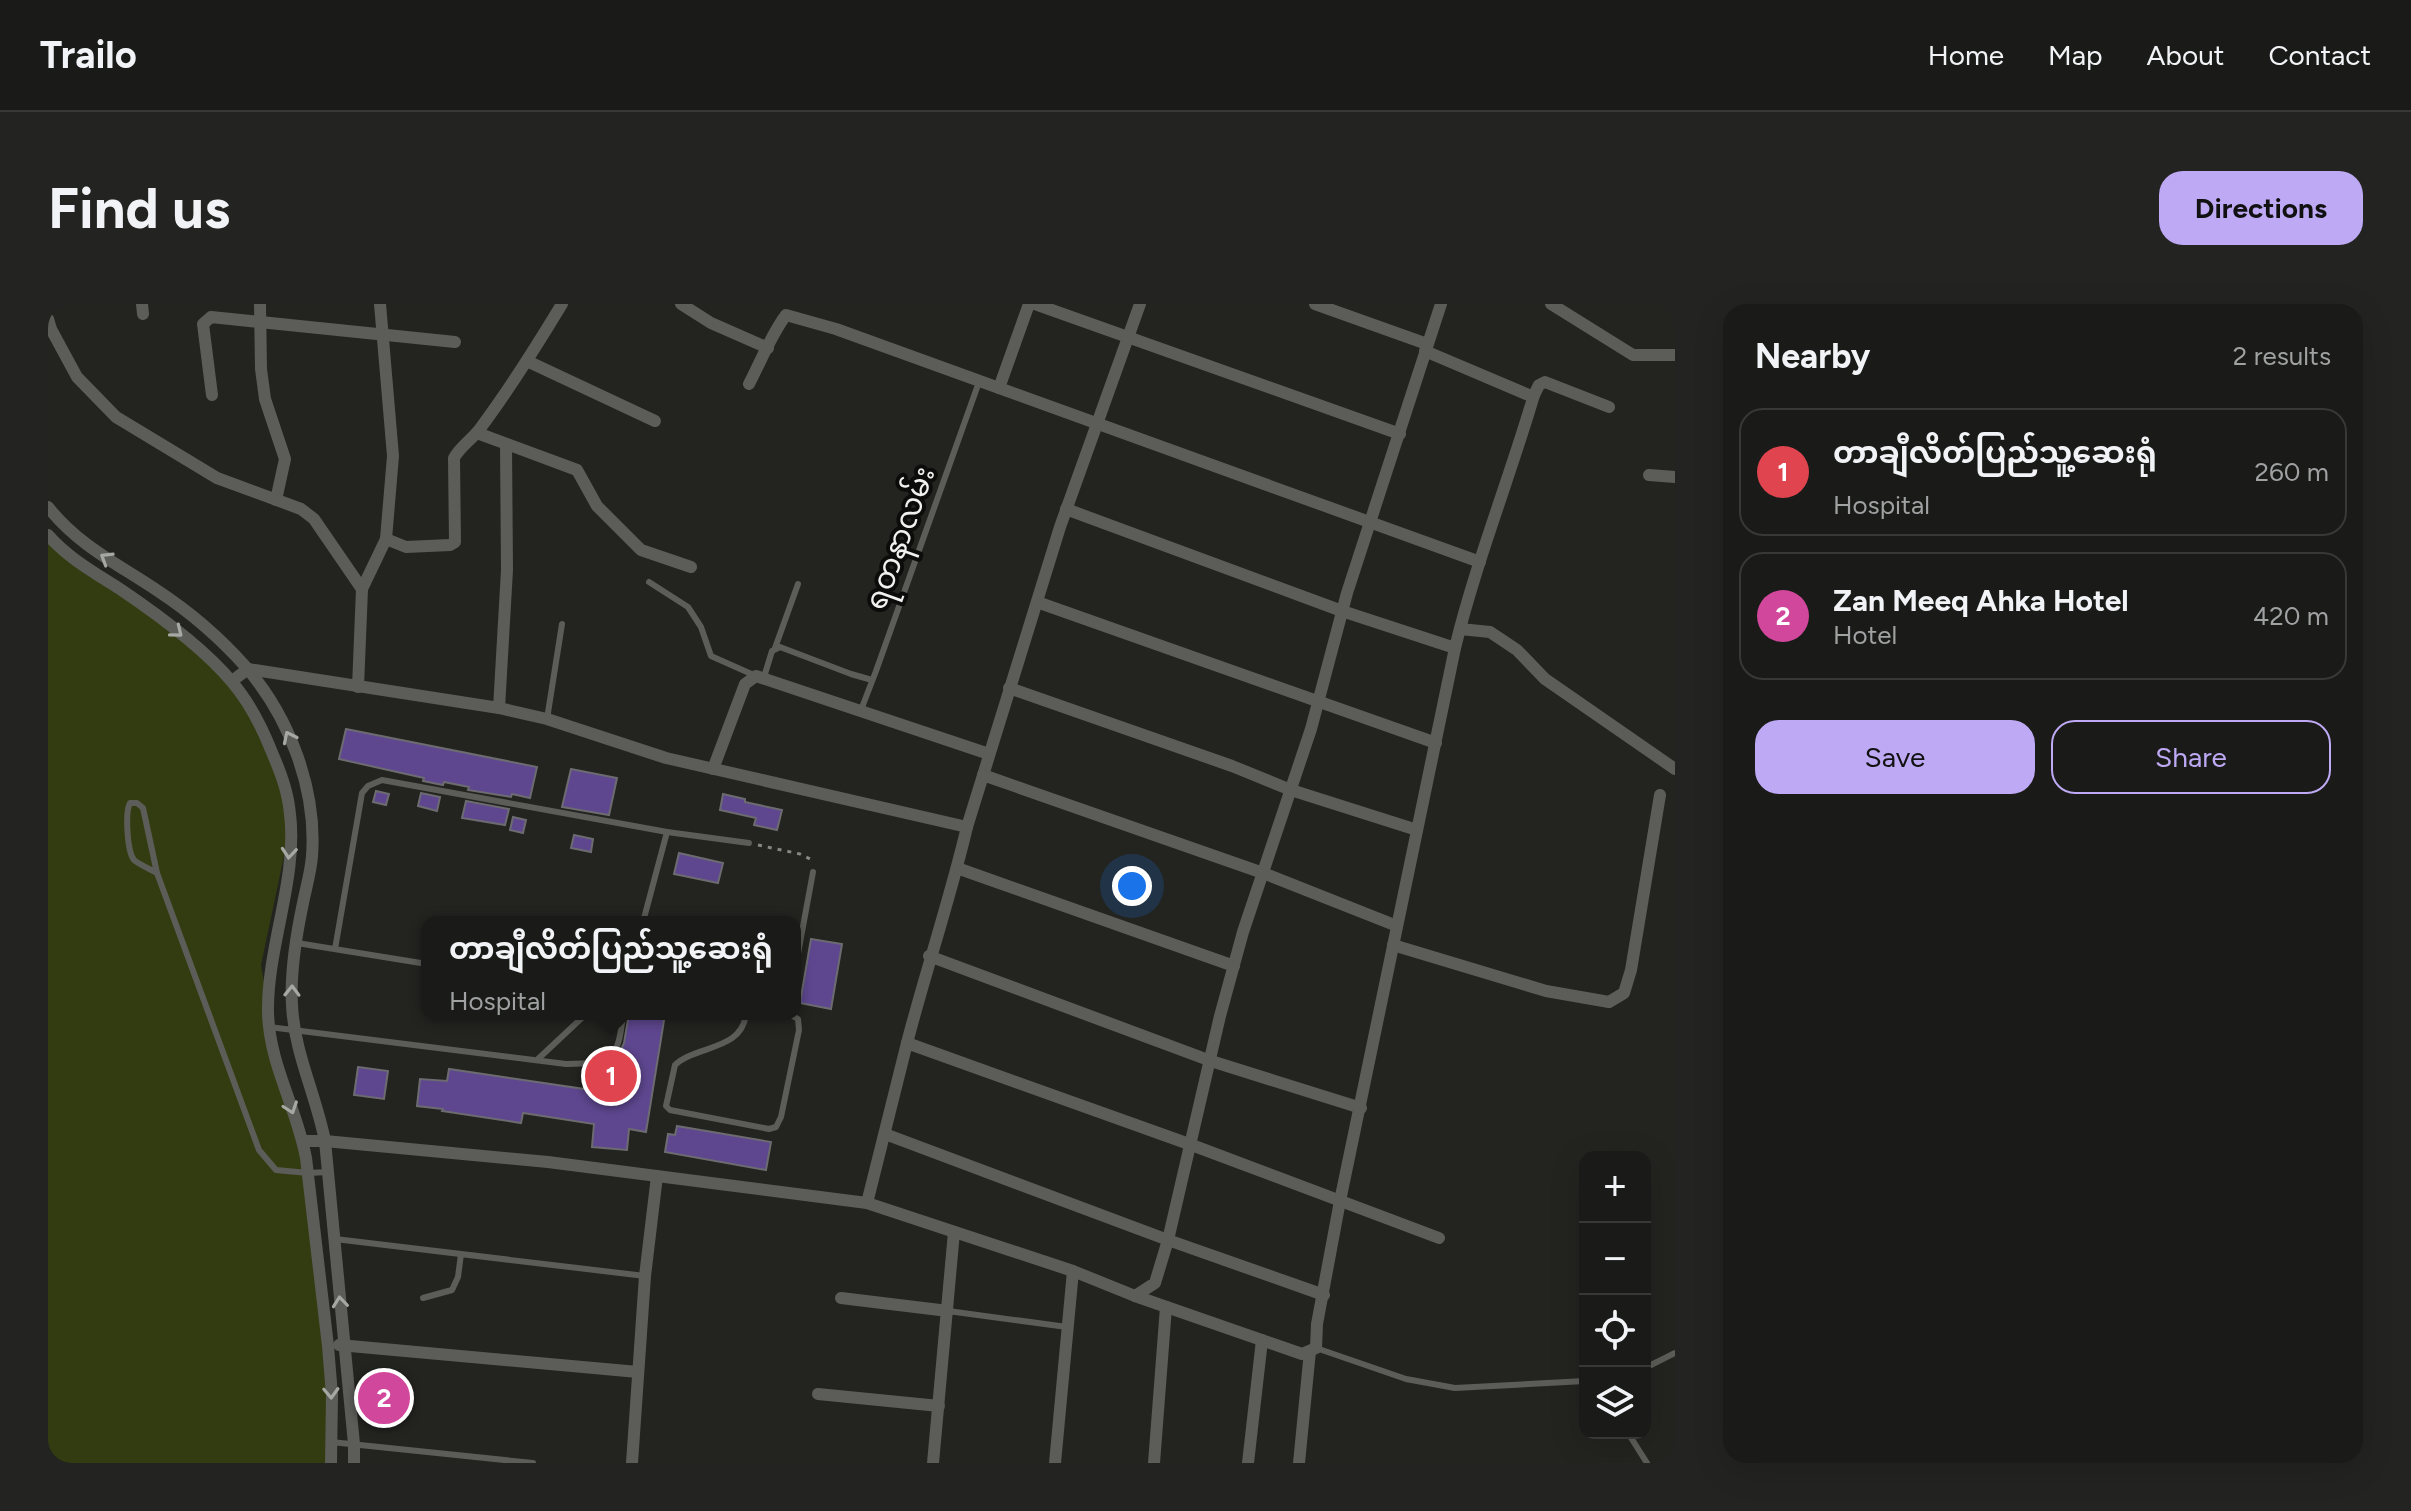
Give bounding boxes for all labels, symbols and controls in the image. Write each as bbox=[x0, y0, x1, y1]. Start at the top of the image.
text: Trailo bbox=[40, 32, 137, 78]
text: Home bbox=[1928, 38, 2004, 72]
text: Map bbox=[2048, 38, 2103, 72]
text: About bbox=[2147, 38, 2224, 72]
text: Contact bbox=[2268, 38, 2371, 72]
button: Directions bbox=[2159, 171, 2363, 245]
text: Find us bbox=[48, 175, 230, 242]
text: Nearby bbox=[1755, 336, 1870, 377]
text: 2 results bbox=[2233, 340, 2331, 372]
text: တာချီလိတ်ပြည်သူ့ဆေးရုံ bbox=[1833, 434, 2157, 471]
text: 1 bbox=[1778, 456, 1788, 488]
text: 260 m bbox=[2255, 456, 2329, 488]
street label: ရတနာလမ်း bbox=[854, 460, 949, 617]
text: Hospital bbox=[1833, 489, 1930, 521]
one-way arrow bbox=[100, 553, 115, 568]
text: Zan Meeq Ahka Hotel bbox=[1833, 582, 2129, 619]
text: 2 bbox=[1775, 600, 1791, 632]
text: 420 m bbox=[2253, 600, 2329, 632]
text: Hotel bbox=[1833, 619, 1897, 651]
one-way arrow bbox=[168, 622, 183, 637]
button: Save bbox=[1755, 720, 2035, 794]
button: Share bbox=[2051, 720, 2331, 794]
one-way arrow bbox=[283, 730, 299, 745]
one-way arrow bbox=[281, 847, 298, 860]
your location bbox=[1112, 866, 1152, 906]
popup bbox=[421, 916, 801, 1020]
text: တာချီလိတ်ပြည်သူ့ဆေးရုံ bbox=[449, 930, 773, 967]
one-way arrow bbox=[283, 984, 301, 997]
text: Hospital bbox=[449, 985, 546, 1017]
pin: 1 bbox=[585, 1046, 637, 1106]
one-way arrow bbox=[282, 1100, 298, 1114]
map controls bbox=[1579, 1151, 1651, 1439]
button: + bbox=[1579, 1151, 1651, 1223]
button: − bbox=[1579, 1223, 1651, 1295]
one-way arrow bbox=[332, 1295, 349, 1308]
button: locate bbox=[1579, 1295, 1651, 1367]
button: layers bbox=[1579, 1367, 1651, 1439]
pin: 2 bbox=[358, 1368, 410, 1428]
one-way arrow bbox=[323, 1387, 340, 1400]

